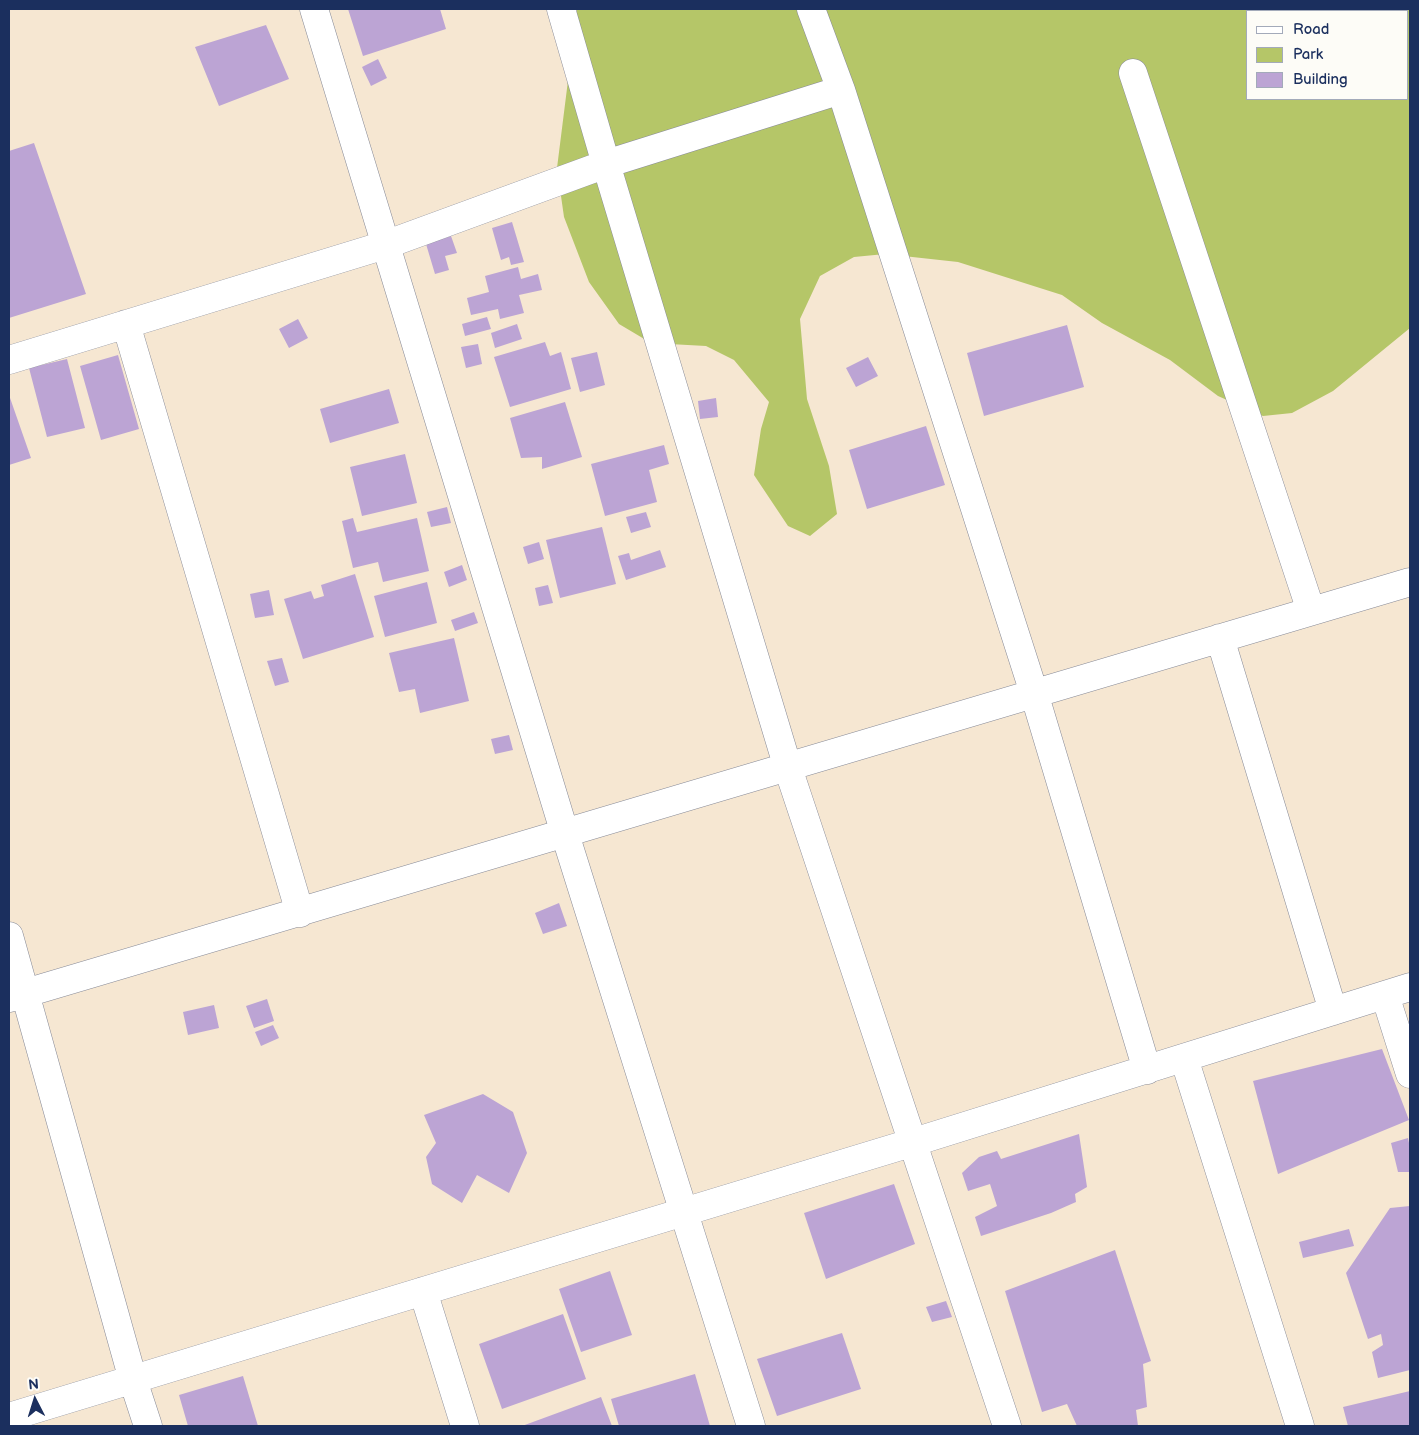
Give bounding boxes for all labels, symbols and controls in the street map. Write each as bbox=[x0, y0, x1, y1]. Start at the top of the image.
legend bbox=[1246, 10, 1409, 100]
text: Road bbox=[1293, 20, 1329, 39]
text: Park bbox=[1293, 45, 1323, 64]
text: Building bbox=[1293, 70, 1348, 89]
north arrow bbox=[10, 1375, 60, 1425]
text: N bbox=[28, 1376, 40, 1393]

